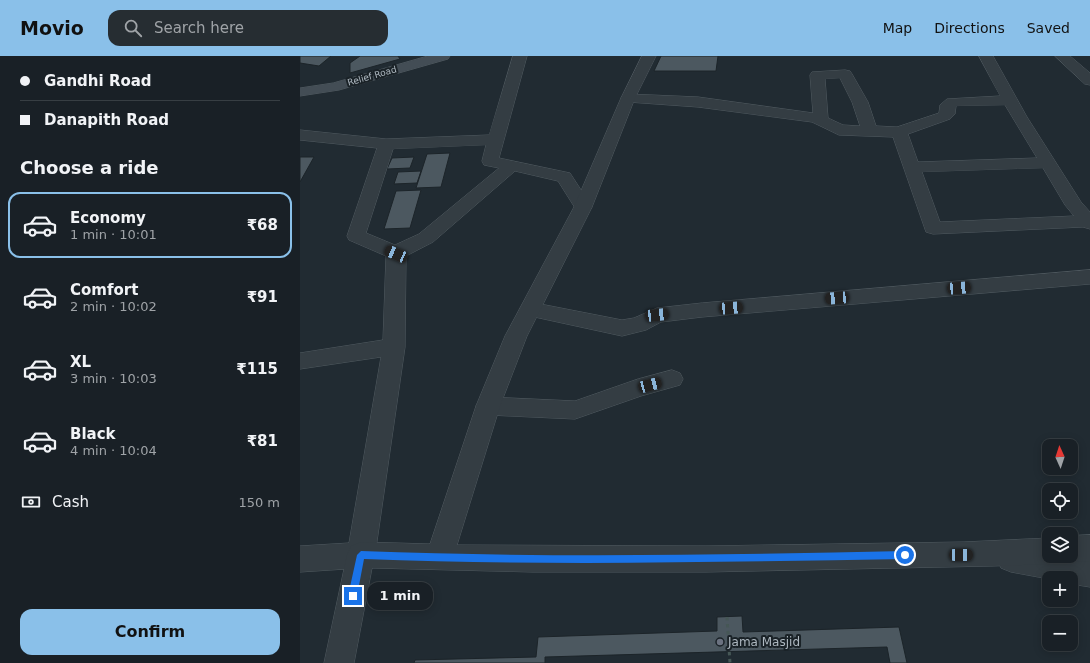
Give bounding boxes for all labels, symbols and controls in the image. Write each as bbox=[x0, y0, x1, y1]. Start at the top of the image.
search box bbox=[108, 10, 388, 46]
text: Movio bbox=[20, 17, 84, 39]
icon: search bbox=[122, 17, 144, 39]
text: Search here bbox=[154, 19, 244, 37]
text: Map bbox=[883, 20, 912, 36]
text: Directions bbox=[934, 20, 1005, 36]
text: Saved bbox=[1027, 20, 1070, 36]
street label: Relief Road bbox=[346, 64, 398, 88]
text: Gandhi Road bbox=[44, 72, 152, 90]
text: Danapith Road bbox=[44, 111, 169, 129]
text: Choose a ride bbox=[20, 157, 159, 178]
icon: car bbox=[22, 207, 58, 243]
text: Economy bbox=[70, 209, 146, 227]
text: ₹68 bbox=[247, 216, 278, 234]
text: 1 min · 10:01 bbox=[70, 227, 157, 242]
car bbox=[383, 244, 409, 264]
icon: car bbox=[22, 279, 58, 315]
text: Comfort bbox=[70, 281, 138, 299]
car bbox=[947, 281, 971, 295]
text: ₹91 bbox=[247, 288, 278, 306]
car bbox=[825, 291, 849, 305]
text: 2 min · 10:02 bbox=[70, 299, 157, 314]
car bbox=[719, 301, 743, 315]
car bbox=[644, 308, 670, 322]
icon: car bbox=[22, 351, 58, 387]
text: XL bbox=[70, 353, 91, 371]
text: ₹115 bbox=[236, 360, 278, 378]
text: 3 min · 10:03 bbox=[70, 371, 157, 386]
car bbox=[637, 376, 663, 394]
icon: car bbox=[22, 423, 58, 459]
text: Black bbox=[70, 425, 116, 443]
text: ₹81 bbox=[247, 432, 278, 450]
north arrow bbox=[1042, 439, 1078, 475]
map controls bbox=[1042, 439, 1078, 651]
text: 4 min · 10:04 bbox=[70, 443, 157, 458]
button: locate bbox=[1042, 483, 1078, 519]
icon: cash bbox=[20, 491, 42, 513]
text: Cash bbox=[52, 493, 89, 511]
text: 150 m bbox=[238, 495, 280, 510]
button: layers bbox=[1042, 527, 1078, 563]
route start bbox=[896, 546, 914, 564]
car bbox=[949, 549, 973, 561]
button: + bbox=[1042, 571, 1078, 607]
callout: 1 min bbox=[367, 582, 433, 610]
route end bbox=[344, 587, 362, 605]
text: 1 min bbox=[380, 588, 420, 603]
button: Confirm bbox=[20, 609, 280, 655]
button: − bbox=[1042, 615, 1078, 651]
place label: Jama Masjid bbox=[727, 635, 800, 649]
marker: Jama Masjid bbox=[715, 637, 725, 647]

